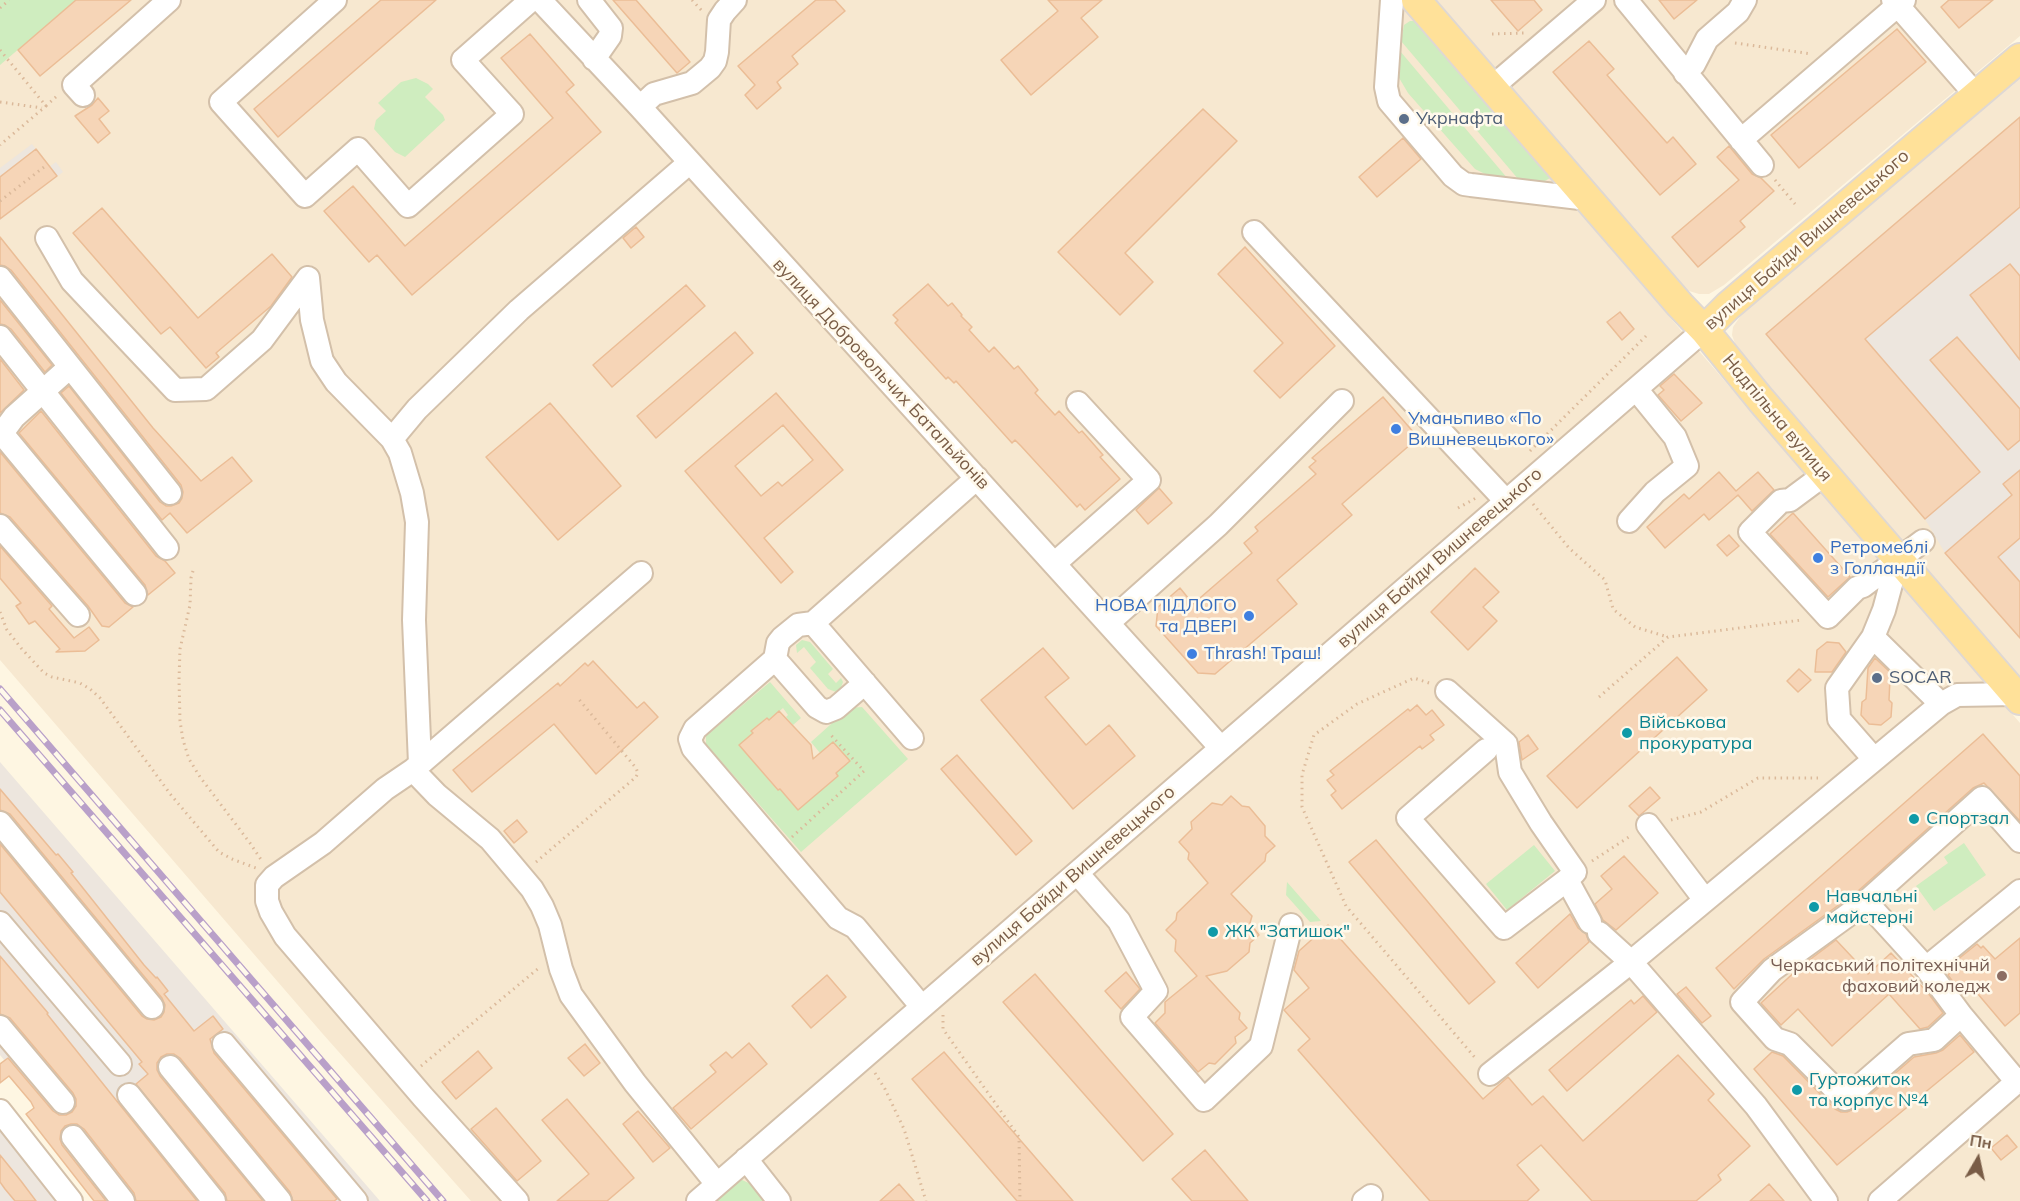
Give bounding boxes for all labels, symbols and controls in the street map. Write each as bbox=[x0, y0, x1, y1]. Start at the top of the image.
place label: Укрнафта bbox=[1416, 108, 1503, 130]
marker: Укрнафта bbox=[1397, 112, 1411, 126]
street label: вулиця Байди Вишневецького bbox=[1700, 145, 1914, 335]
street label: вулиця Добровольчих Батальйонів bbox=[768, 254, 994, 494]
street label: Надпільна вулиця bbox=[1718, 350, 1836, 486]
place label: Уманьпиво «По Вишневецького» bbox=[1408, 408, 1554, 450]
marker: Уманьпиво «По Вишневецького» bbox=[1389, 422, 1403, 436]
street label: вулиця Байди Вишневецького bbox=[1333, 463, 1547, 653]
place label: Ретромеблі з Голландії bbox=[1830, 537, 1928, 580]
marker: Ретромеблі з Голландії bbox=[1811, 551, 1825, 565]
place label: НОВА ПІДЛОГО та ДВЕРІ bbox=[1095, 595, 1237, 638]
marker: НОВА ПІДЛОГО та ДВЕРІ bbox=[1242, 609, 1256, 623]
place label: Thrash! Траш! bbox=[1204, 643, 1321, 665]
marker: Thrash! Траш! bbox=[1185, 647, 1199, 661]
place label: SOCAR bbox=[1889, 667, 1952, 689]
marker: SOCAR bbox=[1870, 671, 1884, 685]
place label: Військова прокуратура bbox=[1639, 712, 1752, 754]
marker: Військова прокуратура bbox=[1620, 726, 1634, 740]
street label: вулиця Байди Вишневецького bbox=[966, 781, 1180, 971]
place label: Спортзал bbox=[1926, 808, 2009, 830]
marker: Спортзал bbox=[1907, 812, 1921, 826]
place label: Навчальні майстерні bbox=[1826, 886, 1918, 928]
marker: Навчальні майстерні bbox=[1807, 900, 1821, 914]
place label: ЖК "Затишок" bbox=[1225, 921, 1350, 943]
marker: ЖК "Затишок" bbox=[1206, 925, 1220, 939]
place label: Черкаський політехнічнй фаховий коледж bbox=[1771, 955, 1990, 998]
marker: Черкаський політехнічнй фаховий коледж bbox=[1995, 969, 2009, 983]
place label: Гуртожиток та корпус №4 bbox=[1809, 1069, 1928, 1112]
marker: Гуртожиток та корпус №4 bbox=[1790, 1083, 1804, 1097]
north arrow bbox=[1948, 1129, 2008, 1189]
text: Пн bbox=[1968, 1130, 1993, 1153]

